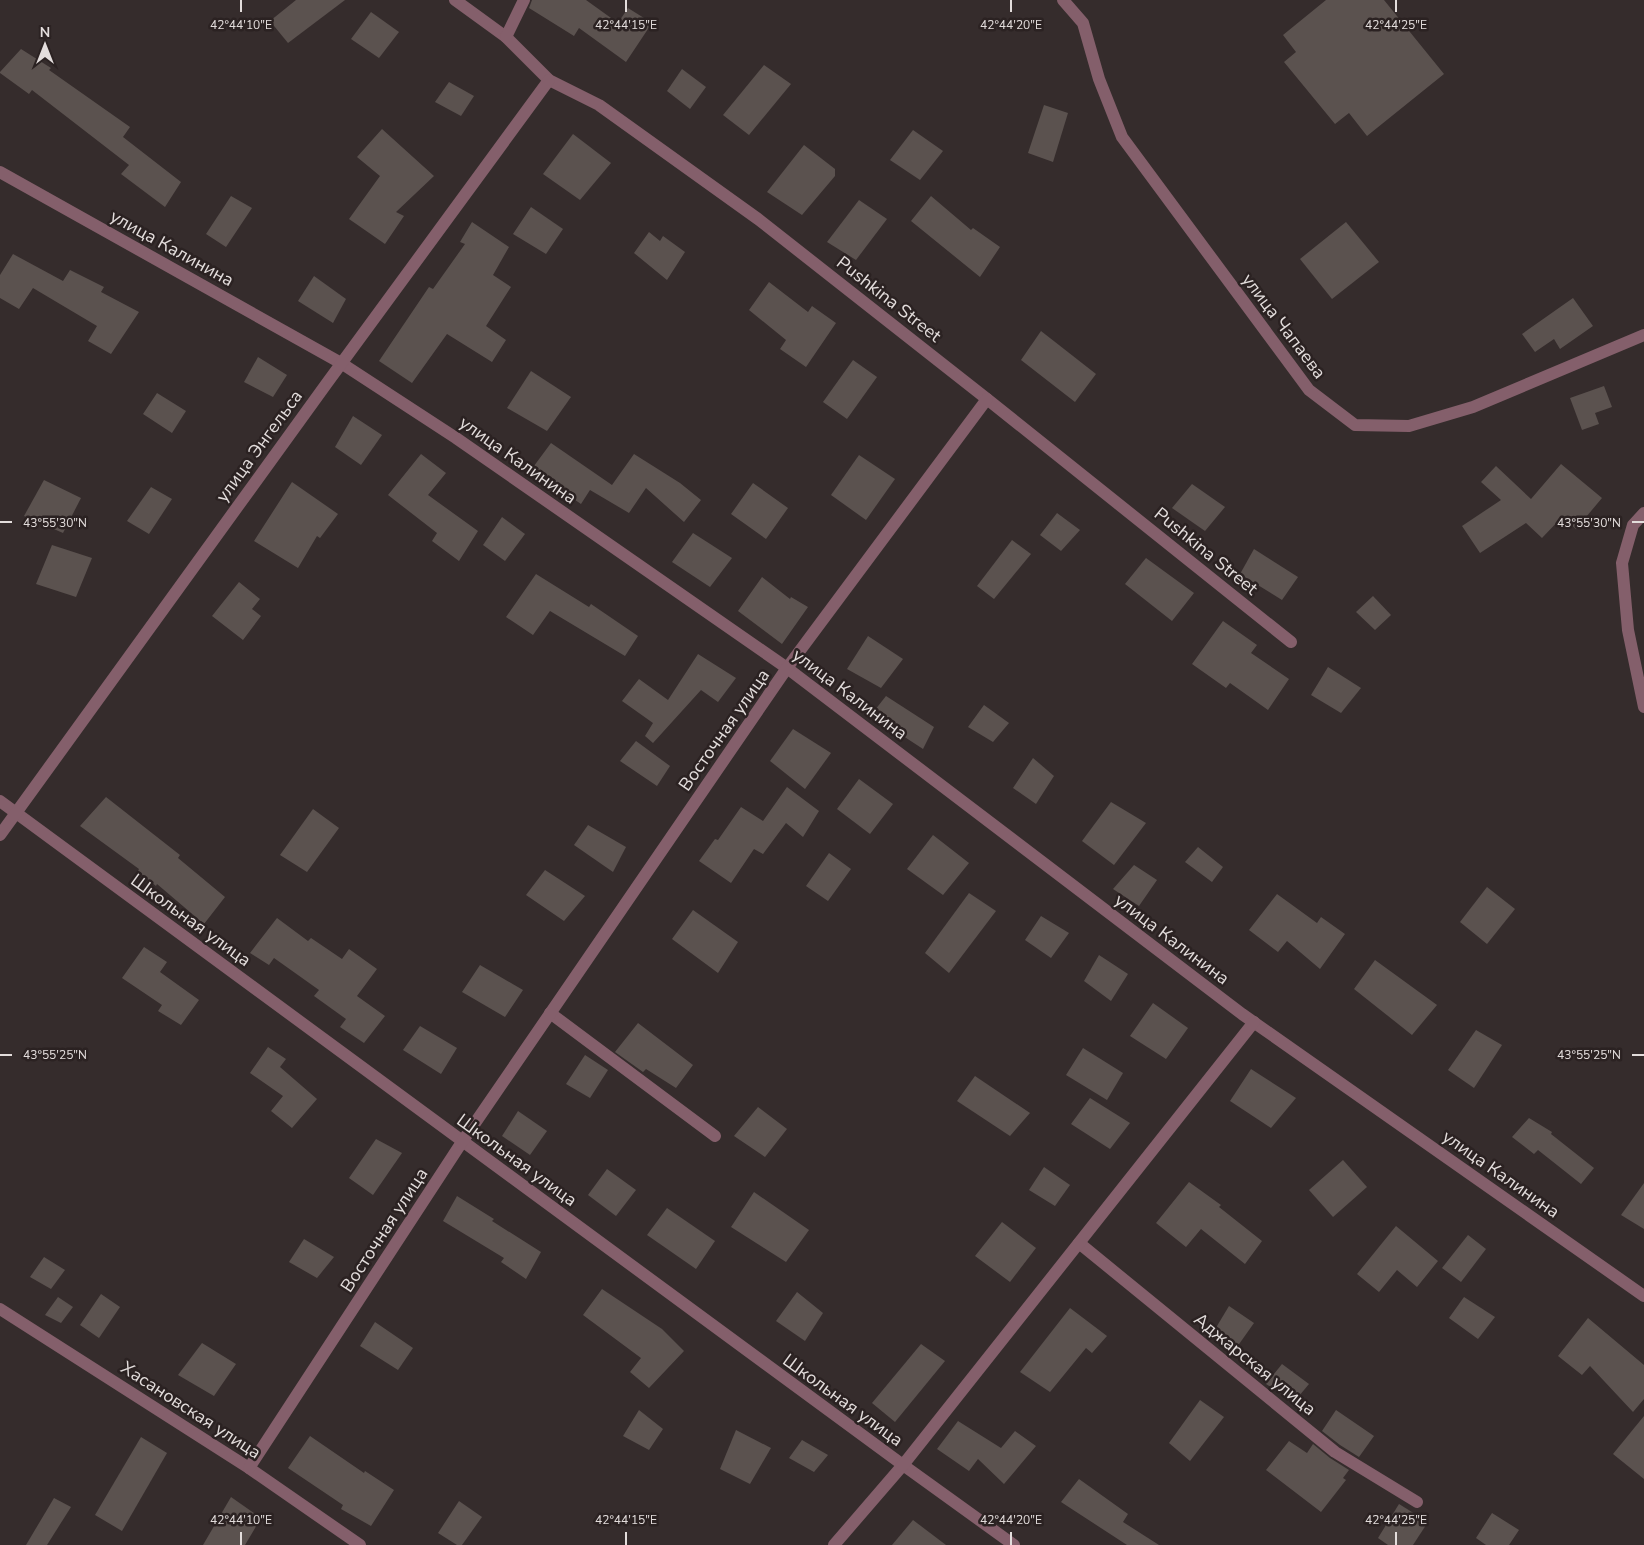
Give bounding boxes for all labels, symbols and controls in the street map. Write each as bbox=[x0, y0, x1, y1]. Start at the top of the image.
text: 42°44'10"E bbox=[210, 17, 272, 33]
text: 42°44'15"E bbox=[595, 17, 657, 33]
text: 42°44'20"E bbox=[980, 17, 1042, 33]
text: 42°44'25"E bbox=[1365, 17, 1427, 33]
north arrow bbox=[20, 20, 70, 70]
text: N bbox=[40, 23, 50, 42]
street label: улица Калинина bbox=[106, 204, 238, 292]
street label: Pushkina Street bbox=[832, 250, 947, 348]
street label: улица Чапаева bbox=[1236, 268, 1332, 384]
street label: улица Энгельса bbox=[210, 385, 308, 507]
street label: улица Калинина bbox=[454, 411, 582, 509]
street label: Pushkina Street bbox=[1149, 502, 1263, 601]
text: 43°55'30"N bbox=[23, 515, 87, 531]
text: 43°55'30"N bbox=[1557, 515, 1621, 531]
street label: улица Калинина bbox=[788, 643, 912, 745]
street label: Восточная улица bbox=[673, 664, 775, 796]
street label: Школьная улица bbox=[126, 868, 256, 972]
street label: улица Калинина bbox=[1110, 888, 1234, 990]
text: 43°55'25"N bbox=[23, 1047, 87, 1063]
text: 43°55'25"N bbox=[1557, 1047, 1621, 1063]
street label: Школьная улица bbox=[452, 1108, 582, 1212]
street label: улица Калинина bbox=[1437, 1125, 1565, 1223]
street label: Восточная улица bbox=[335, 1163, 433, 1297]
street label: Аджарская улица bbox=[1189, 1307, 1321, 1421]
street label: Школьная улица bbox=[778, 1348, 908, 1452]
street label: Хасановская улица bbox=[116, 1356, 266, 1464]
text: 42°44'10"E bbox=[210, 1512, 272, 1528]
text: 42°44'15"E bbox=[595, 1512, 657, 1528]
text: 42°44'20"E bbox=[980, 1512, 1042, 1528]
text: 42°44'25"E bbox=[1365, 1512, 1427, 1528]

